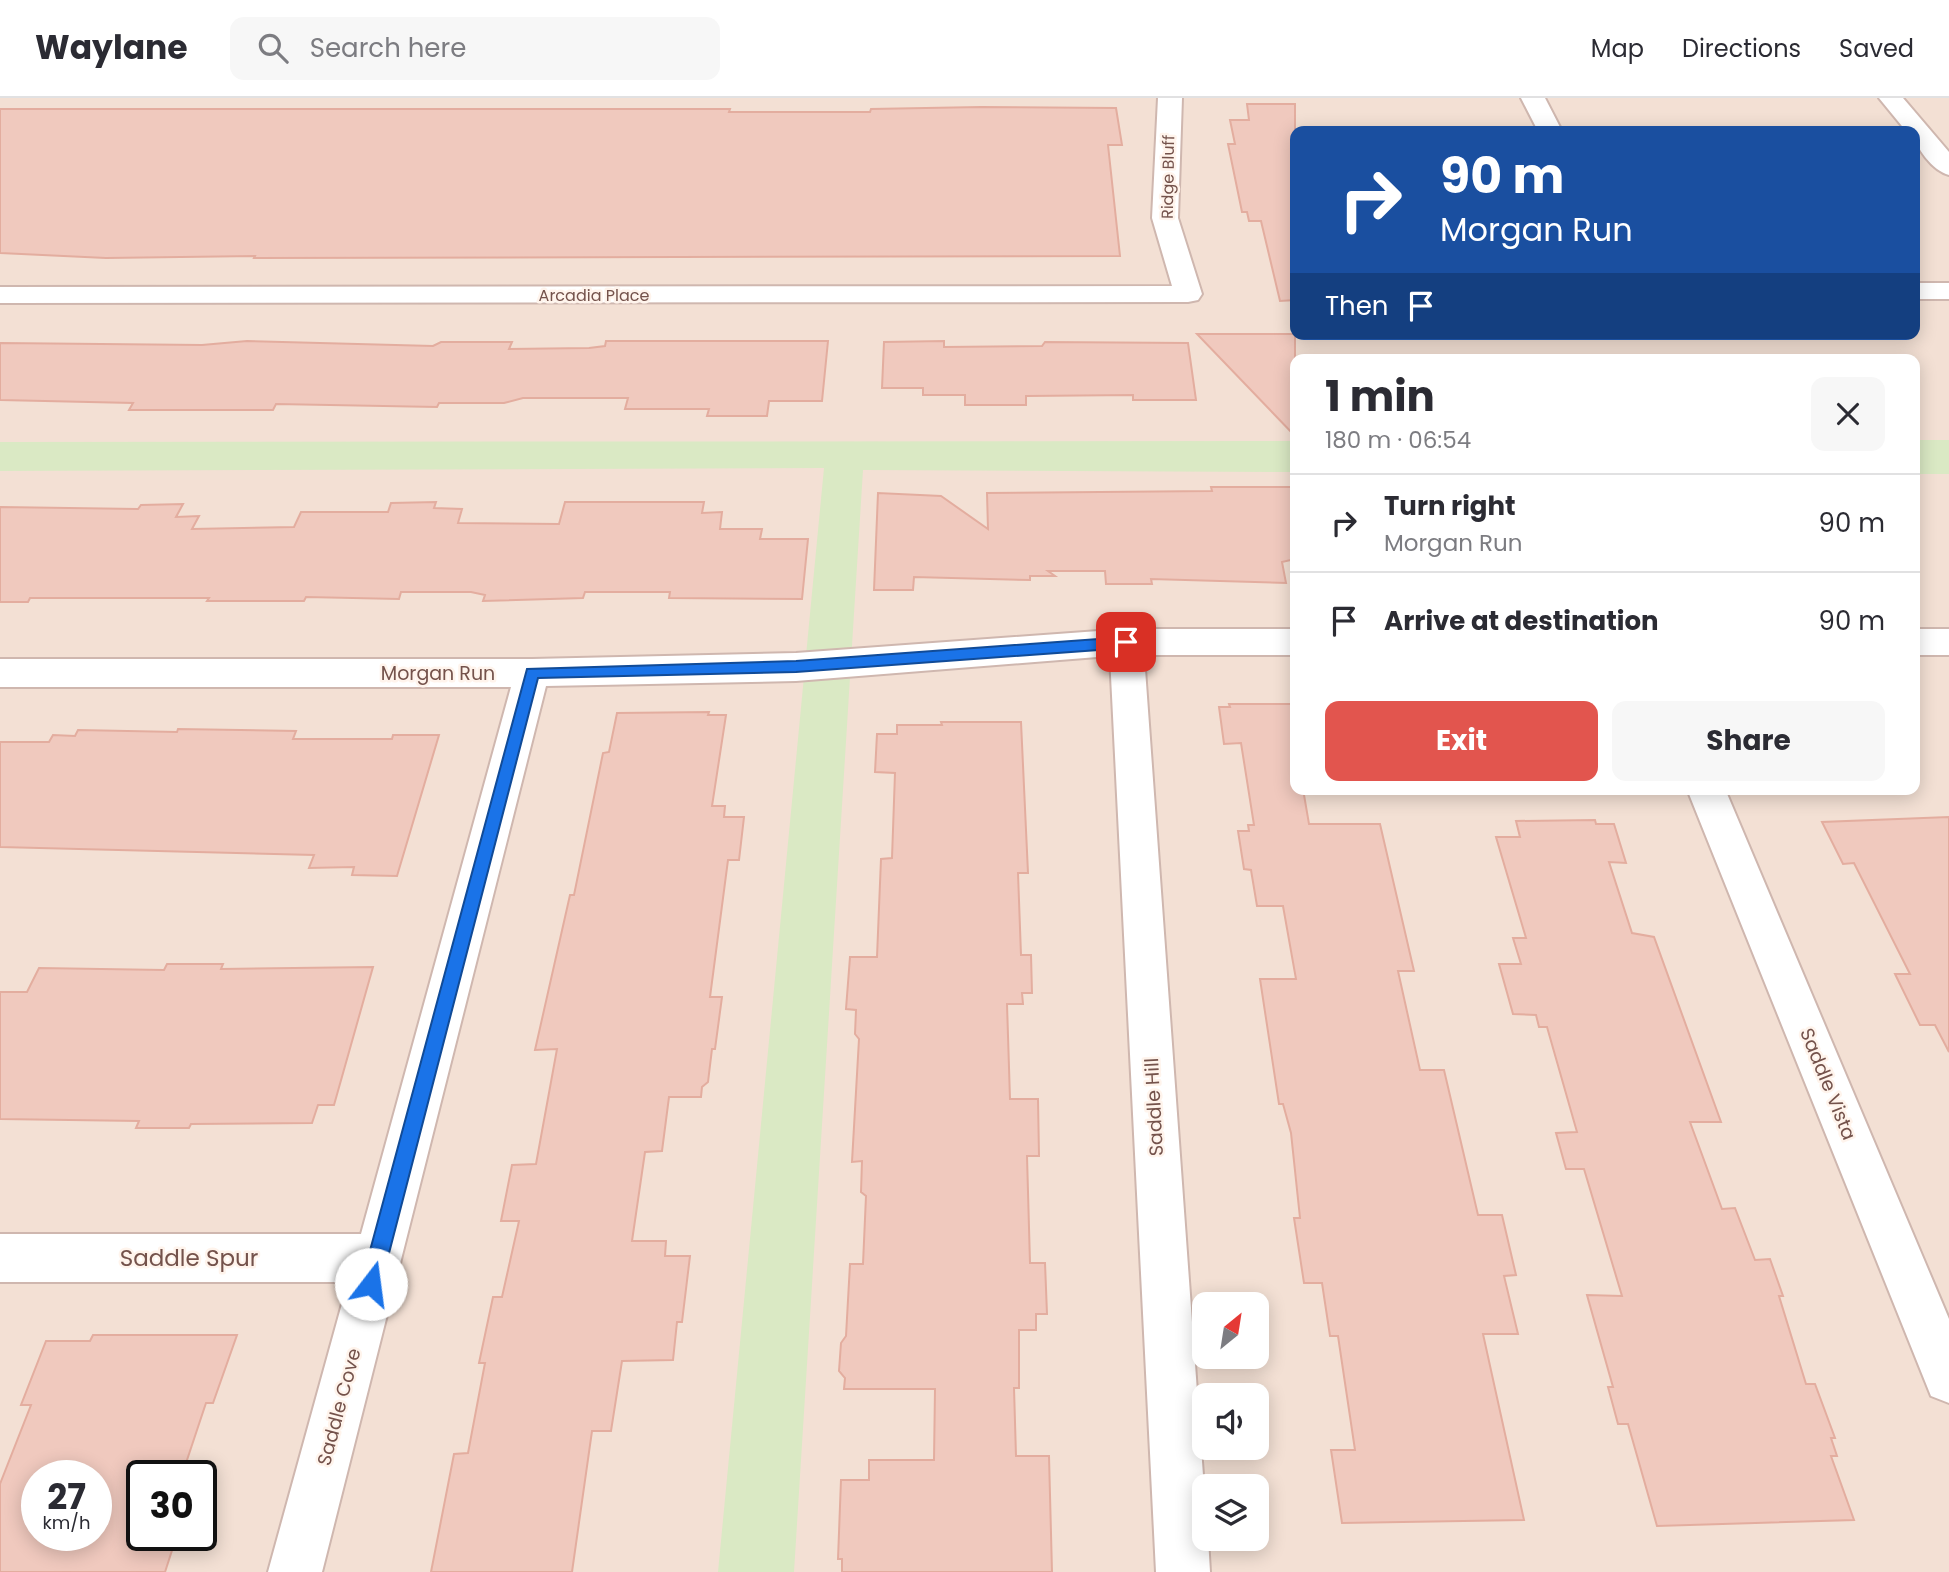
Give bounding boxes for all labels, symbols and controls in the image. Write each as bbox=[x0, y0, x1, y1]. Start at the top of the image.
search box bbox=[230, 17, 720, 80]
text: Waylane bbox=[35, 24, 188, 71]
icon: search bbox=[254, 29, 292, 67]
text: Search here bbox=[310, 30, 466, 66]
text: Map bbox=[1591, 32, 1644, 65]
text: Directions bbox=[1682, 32, 1801, 65]
text: Saved bbox=[1839, 32, 1914, 65]
street label: Ridge Bluff bbox=[1156, 135, 1180, 219]
text: 90 m bbox=[1440, 142, 1564, 210]
icon: right bbox=[1325, 154, 1416, 245]
text: Morgan Run bbox=[1440, 207, 1633, 252]
street label: Arcadia Place bbox=[539, 284, 649, 307]
icon: arrive bbox=[1402, 287, 1440, 325]
text: Then bbox=[1325, 288, 1388, 324]
text: 1 min bbox=[1325, 367, 1435, 426]
button: close bbox=[1811, 377, 1885, 451]
text: 180 m · 06:54 bbox=[1325, 424, 1471, 456]
text: Turn right bbox=[1384, 488, 1516, 524]
icon: right bbox=[1325, 504, 1363, 542]
text: 90 m bbox=[1819, 505, 1885, 541]
text: Morgan Run bbox=[1384, 527, 1522, 559]
icon: arrive bbox=[1325, 602, 1363, 640]
text: Arrive at destination bbox=[1384, 603, 1659, 639]
text: 90 m bbox=[1819, 603, 1885, 639]
pin bbox=[1096, 612, 1156, 672]
icon: arrive bbox=[1107, 623, 1145, 661]
street label: Morgan Run bbox=[381, 660, 495, 687]
button: Exit bbox=[1325, 701, 1598, 781]
button: Share bbox=[1612, 701, 1885, 781]
street label: Saddle Vista bbox=[1793, 1024, 1863, 1144]
street label: Saddle Hill bbox=[1138, 1057, 1170, 1157]
street label: Saddle Spur bbox=[120, 1242, 258, 1274]
position arrow bbox=[334, 1247, 408, 1321]
north arrow bbox=[1192, 1292, 1269, 1368]
map controls bbox=[1192, 1292, 1269, 1551]
street label: Saddle Cove bbox=[310, 1345, 368, 1469]
button: sound bbox=[1192, 1383, 1269, 1460]
speed limit sign: 30 bbox=[126, 1460, 217, 1551]
text: 27 bbox=[47, 1472, 86, 1521]
button: layers bbox=[1192, 1474, 1269, 1551]
text: km/h bbox=[43, 1510, 90, 1535]

